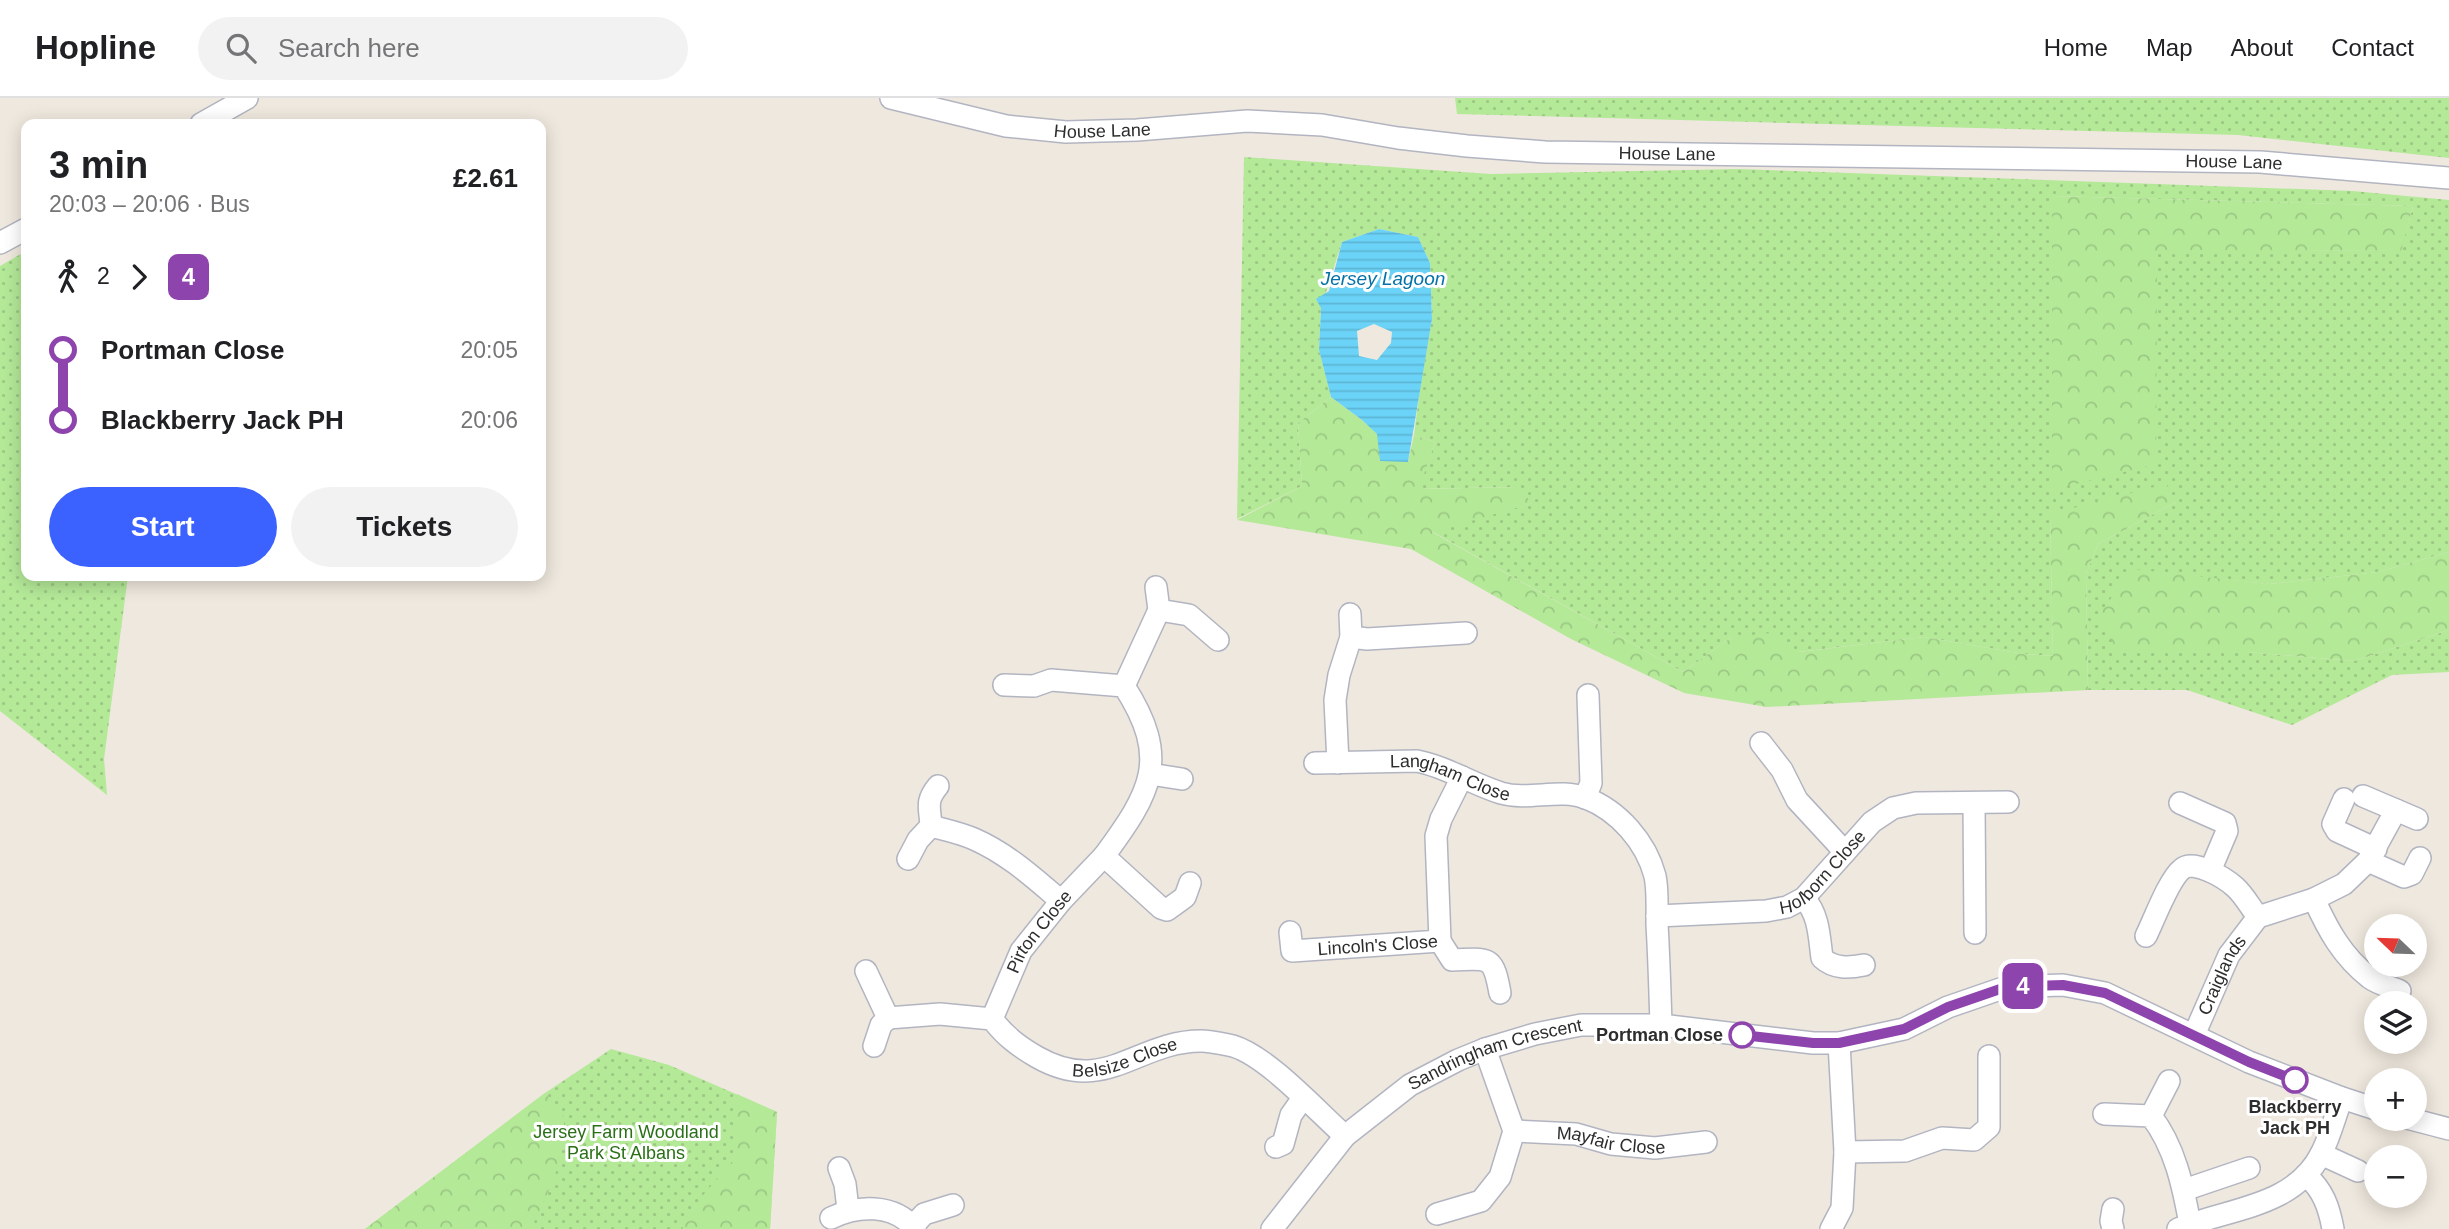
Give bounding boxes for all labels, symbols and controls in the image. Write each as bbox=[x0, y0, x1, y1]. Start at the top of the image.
search box bbox=[198, 17, 688, 80]
text: Hopline bbox=[35, 29, 156, 66]
icon: search bbox=[222, 29, 260, 67]
text: Search here bbox=[278, 33, 420, 63]
text: Home bbox=[2044, 34, 2108, 61]
text: Map bbox=[2146, 34, 2193, 61]
text: About bbox=[2231, 34, 2293, 61]
text: Contact bbox=[2331, 34, 2414, 61]
street label: House Lane bbox=[1053, 119, 1152, 142]
street label: House Lane bbox=[1618, 143, 1716, 164]
text: 3 min bbox=[49, 144, 148, 186]
street label: House Lane bbox=[2185, 151, 2283, 174]
text: £2.61 bbox=[453, 163, 518, 193]
text: 20:03 – 20:06 · Bus bbox=[49, 191, 250, 217]
icon: walk bbox=[49, 258, 87, 296]
icon: forward bbox=[120, 258, 158, 296]
text: 2 bbox=[97, 263, 110, 289]
text: 4 bbox=[182, 263, 195, 290]
water label: Jersey Lagoon bbox=[1320, 268, 1445, 289]
text: Portman Close bbox=[101, 335, 285, 365]
text: 20:05 bbox=[460, 337, 518, 363]
text: Blackberry Jack PH bbox=[101, 405, 344, 435]
text: 20:06 bbox=[460, 407, 518, 433]
button: Start bbox=[49, 487, 277, 567]
button: Tickets bbox=[291, 487, 518, 567]
street label: Langham Close bbox=[1390, 751, 1512, 805]
street label: Holborn Close bbox=[1778, 826, 1870, 918]
street label: Pirton Close bbox=[1003, 886, 1076, 976]
north arrow bbox=[2364, 914, 2427, 976]
map controls bbox=[2364, 914, 2427, 1208]
street label: Lincoln's Close bbox=[1317, 931, 1439, 959]
street label: Craiglands bbox=[2194, 932, 2250, 1018]
line badge: 4 bbox=[2000, 963, 2046, 1009]
text: 4 bbox=[2016, 972, 2030, 999]
button: layers bbox=[2364, 991, 2427, 1054]
street label: Sandringham Crescent bbox=[1405, 1015, 1584, 1094]
marker: Portman Close bbox=[1729, 1022, 1755, 1048]
place label: Portman Close bbox=[1596, 1025, 1723, 1045]
street label: Belsize Close bbox=[1072, 1034, 1179, 1081]
marker: Blackberry Jack PH bbox=[2282, 1067, 2308, 1093]
button: + bbox=[2364, 1068, 2427, 1131]
place label: Blackberry Jack PH bbox=[2248, 1097, 2342, 1138]
park label: Jersey Farm Woodland Park St Albans bbox=[533, 1122, 719, 1163]
street label: Mayfair Close bbox=[1556, 1123, 1666, 1158]
button: − bbox=[2364, 1145, 2427, 1208]

